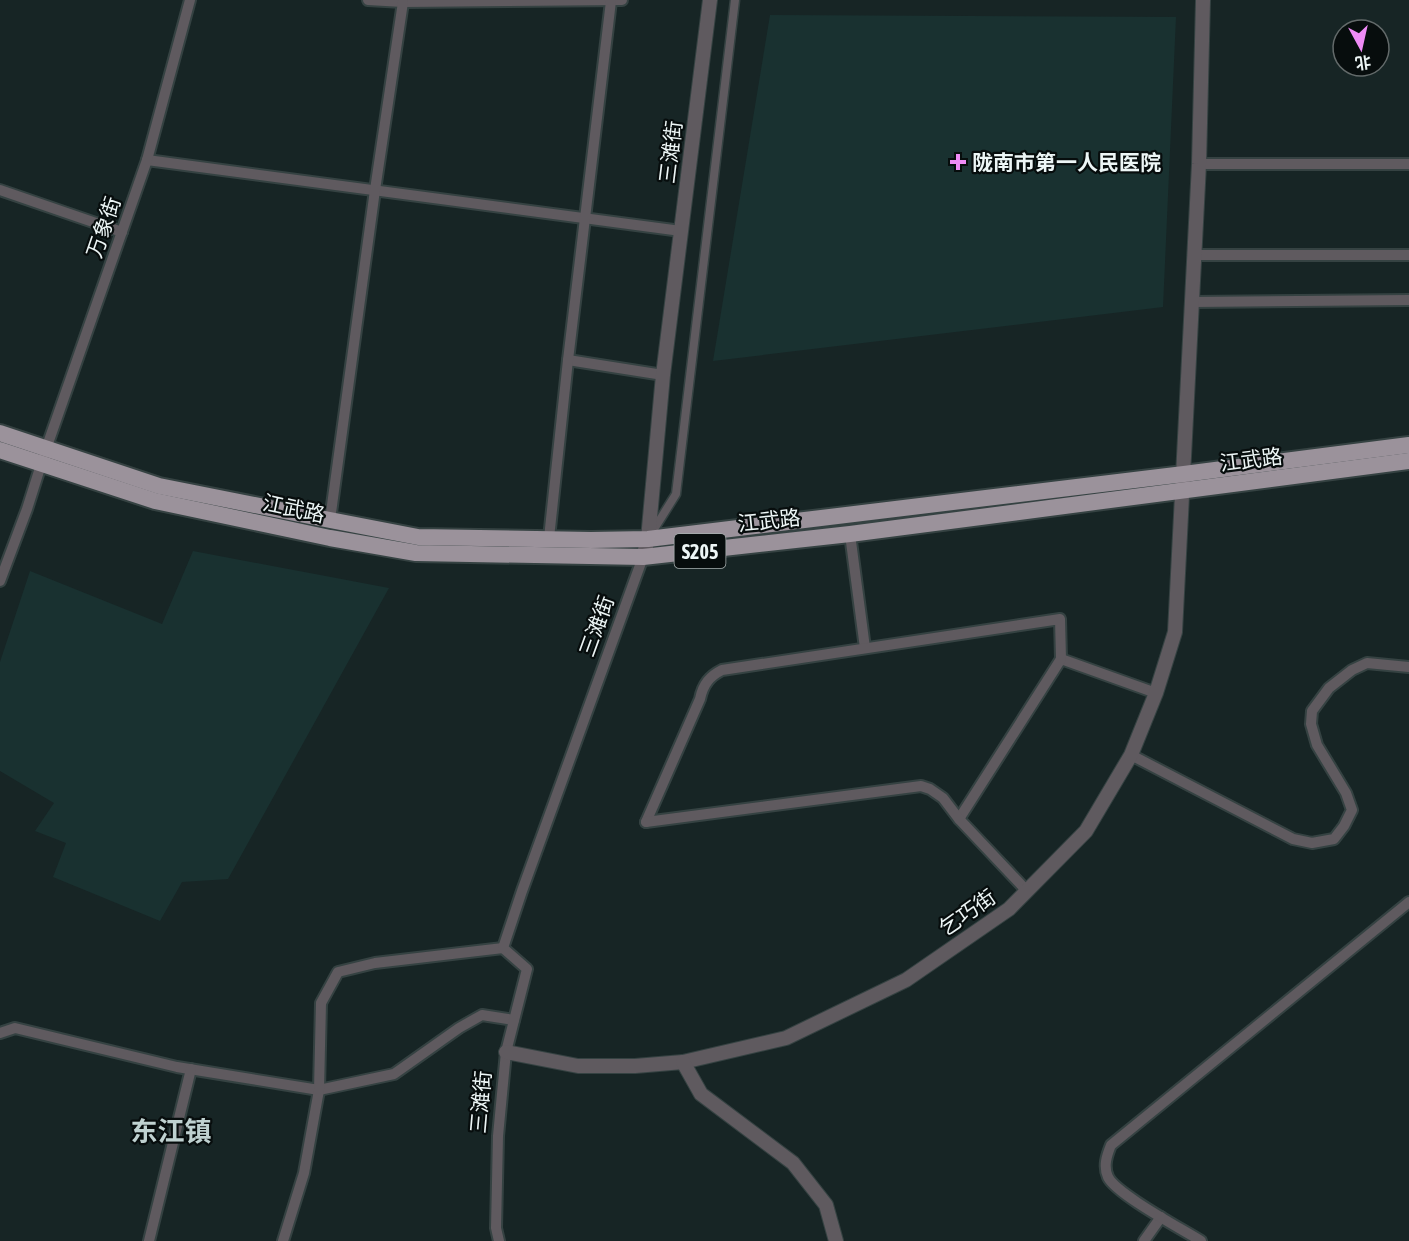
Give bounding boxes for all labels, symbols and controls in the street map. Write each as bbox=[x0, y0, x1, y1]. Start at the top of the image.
north arrow bbox=[1331, 18, 1391, 78]
text: 北 bbox=[1354, 53, 1372, 73]
street label: 三滩街 bbox=[654, 119, 686, 185]
place label: 陇南市第一人民医院 bbox=[972, 150, 1161, 174]
marker: 陇南市第一人民医院 bbox=[949, 153, 967, 171]
street label: 万象街 bbox=[81, 193, 125, 261]
street label: 江武路 bbox=[1218, 443, 1284, 475]
street label: 江武路 bbox=[261, 490, 327, 526]
street label: 江武路 bbox=[736, 505, 802, 535]
road number: S205 bbox=[674, 534, 726, 568]
street label: 三滩街 bbox=[574, 592, 618, 660]
street label: 乞巧街 bbox=[934, 884, 1000, 940]
street label: 三滩街 bbox=[465, 1070, 495, 1134]
district label: 东江镇 bbox=[131, 1116, 212, 1147]

